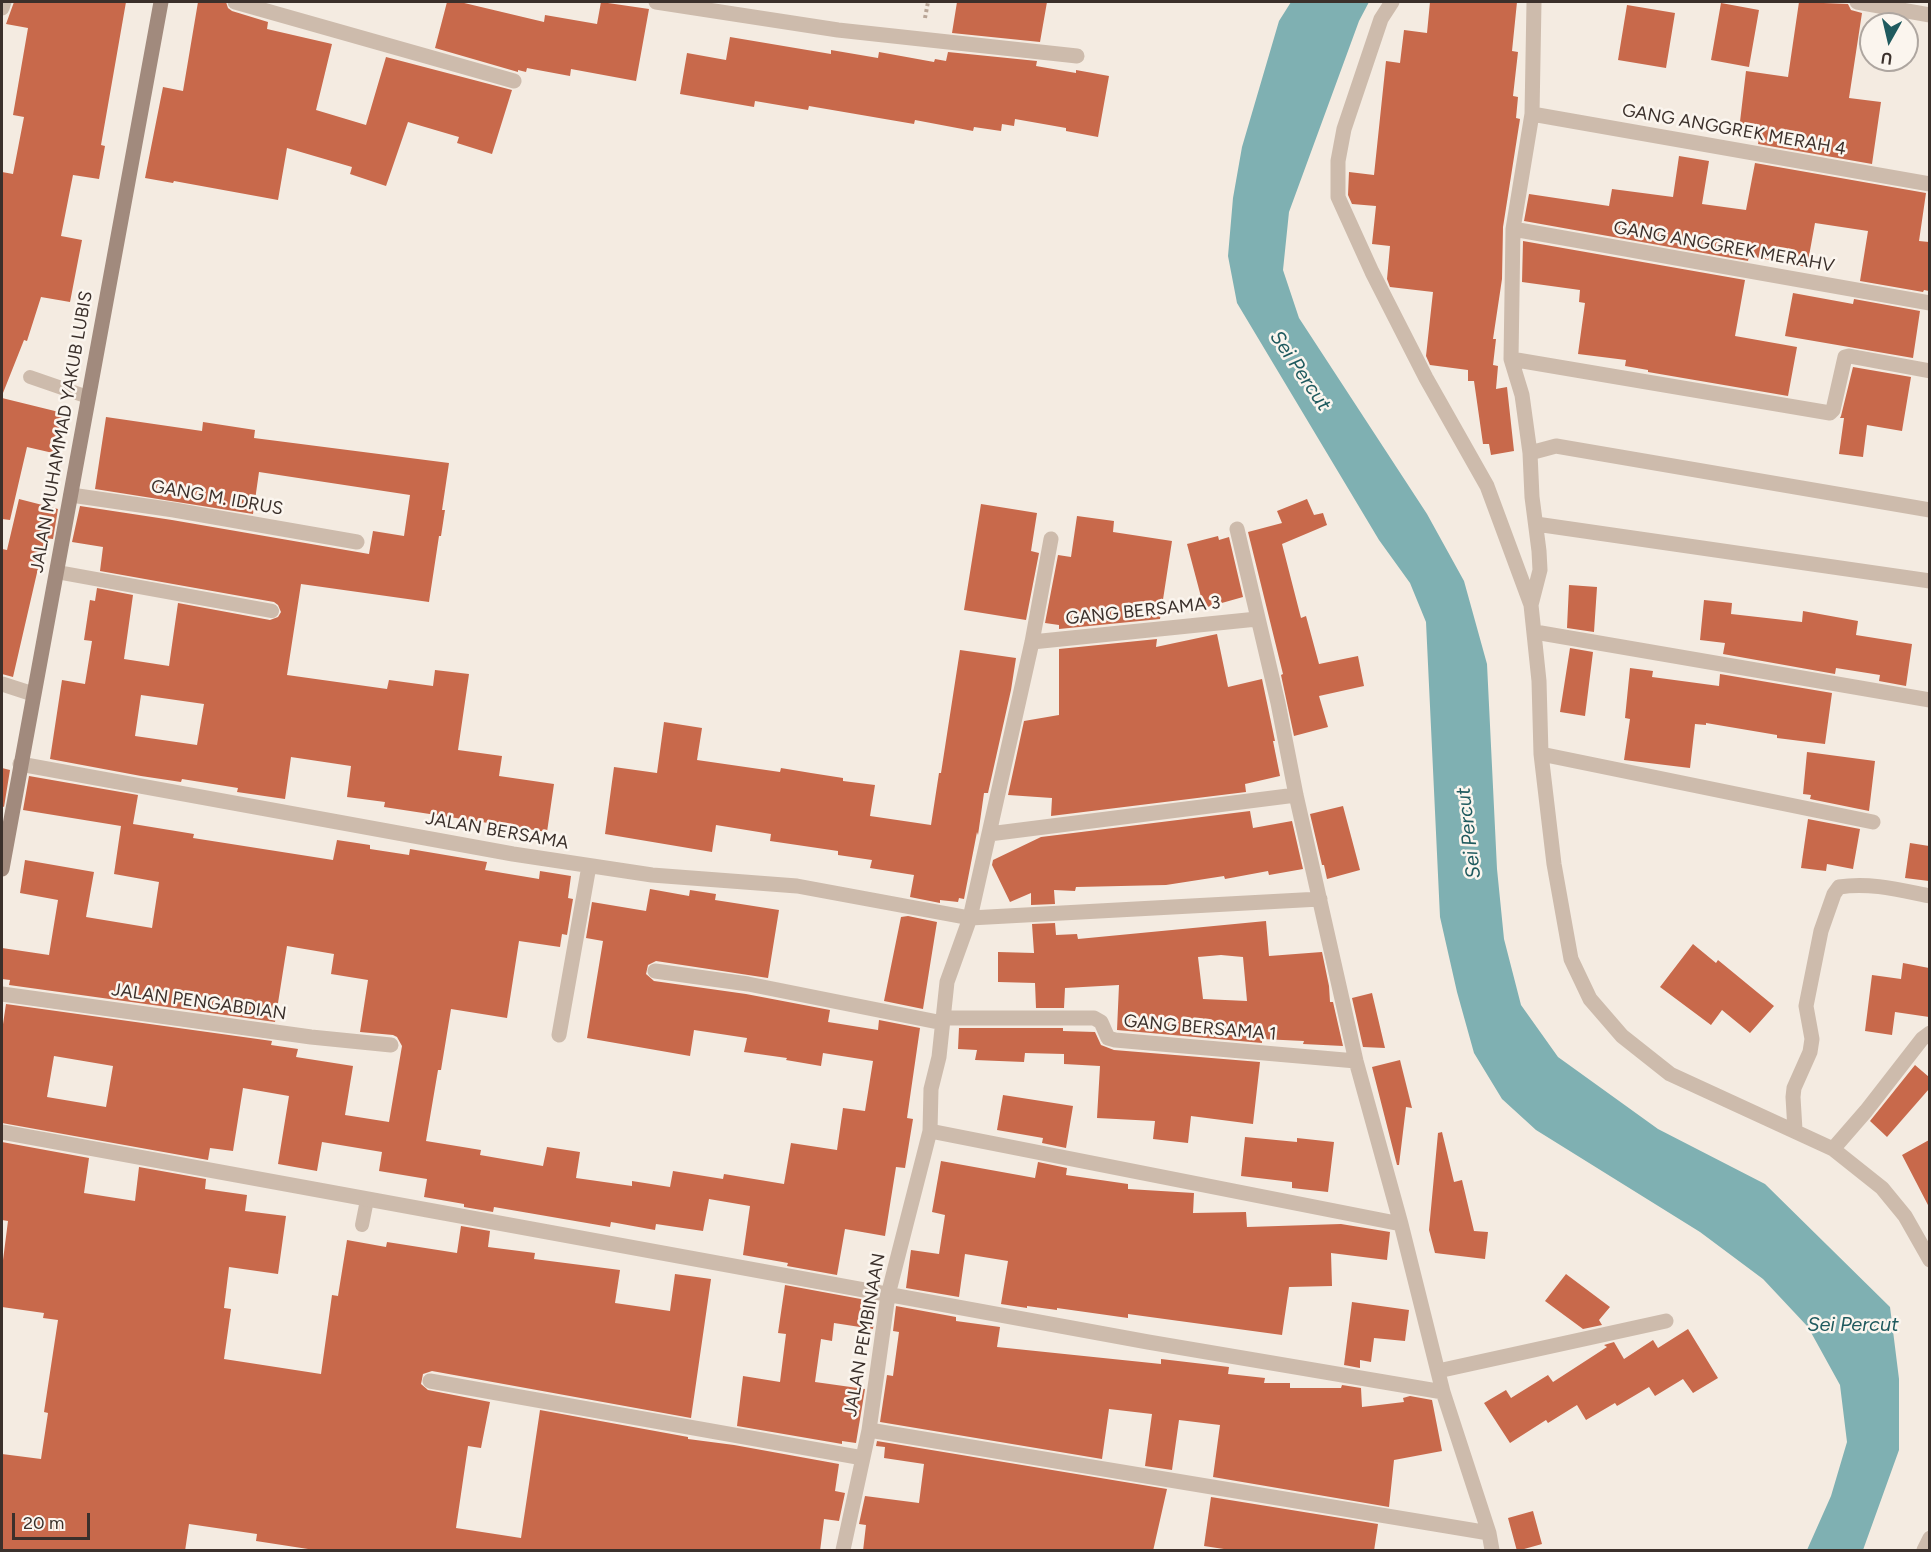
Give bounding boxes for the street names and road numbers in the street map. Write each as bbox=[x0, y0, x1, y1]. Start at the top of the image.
street label: GANG ANGGREK MERAH 4 bbox=[1620, 100, 1848, 160]
street label: GANG ANGGREK MERAHV bbox=[1612, 217, 1836, 277]
street label: JALAN MUHAMMAD YAKUB LUBIS bbox=[27, 289, 97, 575]
street label: GANG M. IDRUS bbox=[149, 476, 285, 520]
street label: GANG BERSAMA 3 bbox=[1064, 592, 1222, 630]
street label: JALAN BERSAMA bbox=[424, 808, 570, 854]
street label: JALAN PENGABDIAN bbox=[110, 979, 288, 1025]
street label: GANG BERSAMA 1 bbox=[1123, 1011, 1277, 1045]
street label: JALAN PEMBINAAN bbox=[840, 1251, 890, 1419]

